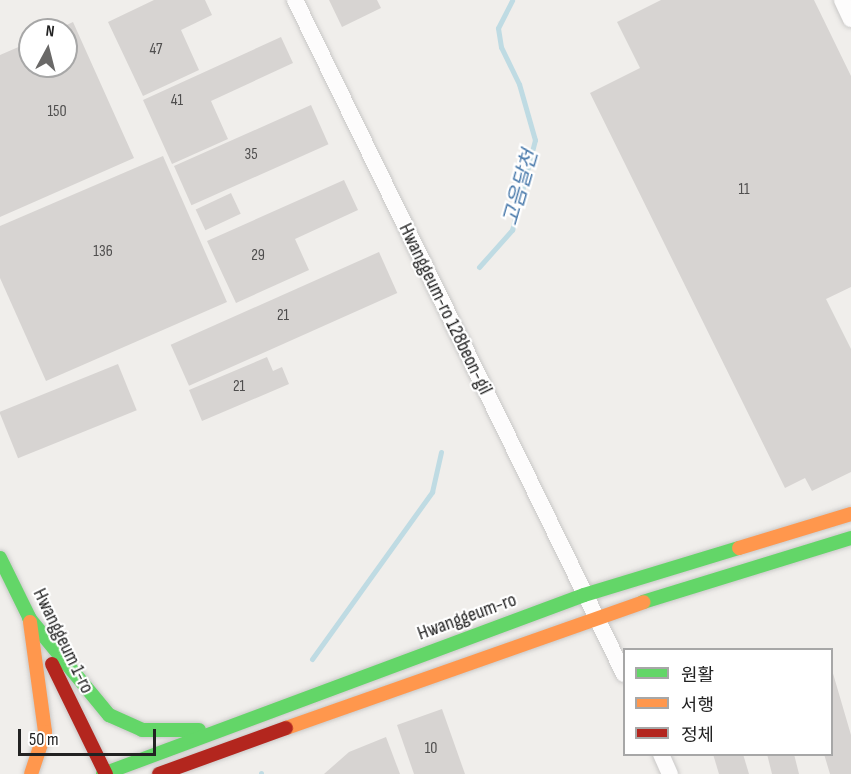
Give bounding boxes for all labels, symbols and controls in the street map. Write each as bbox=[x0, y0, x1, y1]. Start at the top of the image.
north arrow bbox=[18, 18, 78, 78]
text: N bbox=[45, 22, 55, 42]
house number: 47 bbox=[150, 40, 162, 60]
house number: 41 bbox=[171, 91, 183, 111]
house number: 150 bbox=[47, 102, 67, 122]
house number: 35 bbox=[244, 145, 258, 165]
water label: 고음달천 bbox=[498, 147, 544, 229]
house number: 11 bbox=[738, 180, 750, 200]
street label: Hwanggeum-ro 128beon-gil bbox=[393, 220, 497, 398]
house number: 136 bbox=[93, 242, 113, 262]
house number: 29 bbox=[251, 246, 265, 266]
house number: 21 bbox=[277, 306, 289, 326]
house number: 21 bbox=[233, 377, 245, 397]
street label: Hwanggeum 1-ro bbox=[27, 585, 99, 697]
street label: Hwanggeum-ro bbox=[414, 588, 520, 646]
legend bbox=[623, 648, 833, 756]
text: 원활 bbox=[681, 665, 714, 686]
text: 서행 bbox=[681, 695, 714, 716]
scale bar bbox=[21, 717, 159, 755]
text: 정체 bbox=[681, 725, 714, 746]
text: 50 m bbox=[29, 729, 59, 750]
house number: 10 bbox=[425, 739, 437, 759]

